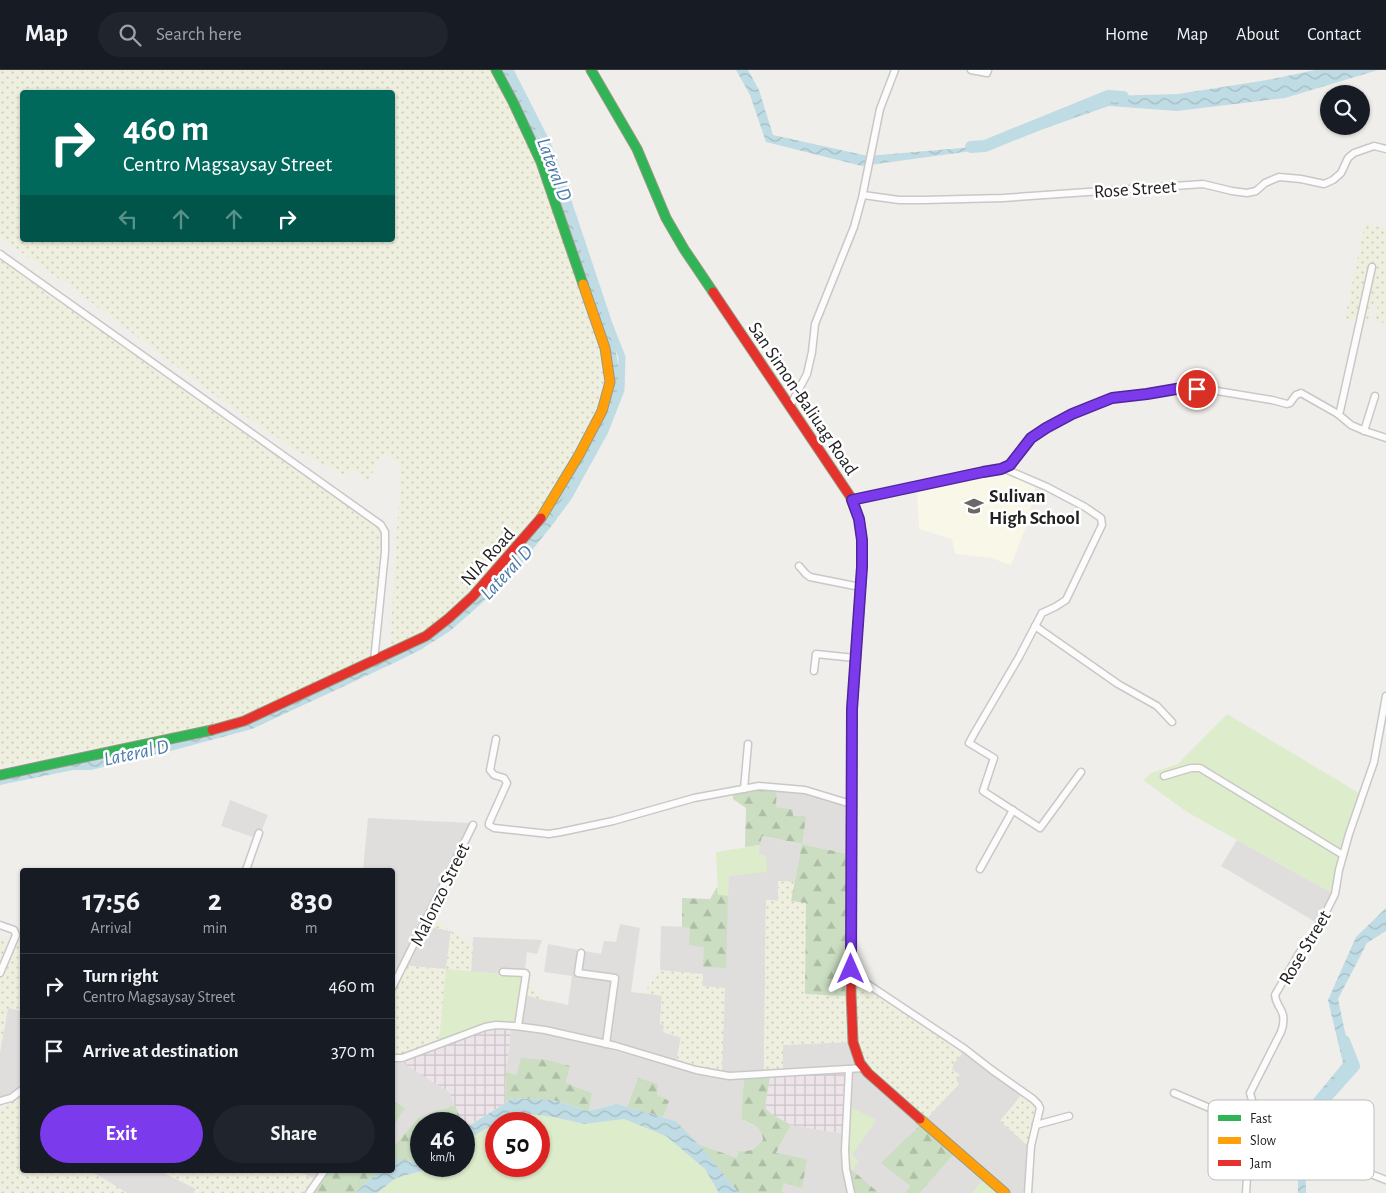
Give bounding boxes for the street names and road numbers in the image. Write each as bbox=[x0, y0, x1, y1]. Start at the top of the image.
street label: Rose Street bbox=[1093, 177, 1177, 202]
street label: San Simon-Baliuag Road bbox=[745, 319, 861, 479]
street label: NIA Road bbox=[458, 525, 519, 589]
street label: Malonzo Street bbox=[407, 840, 473, 949]
street label: Rose Street bbox=[1276, 907, 1335, 988]

